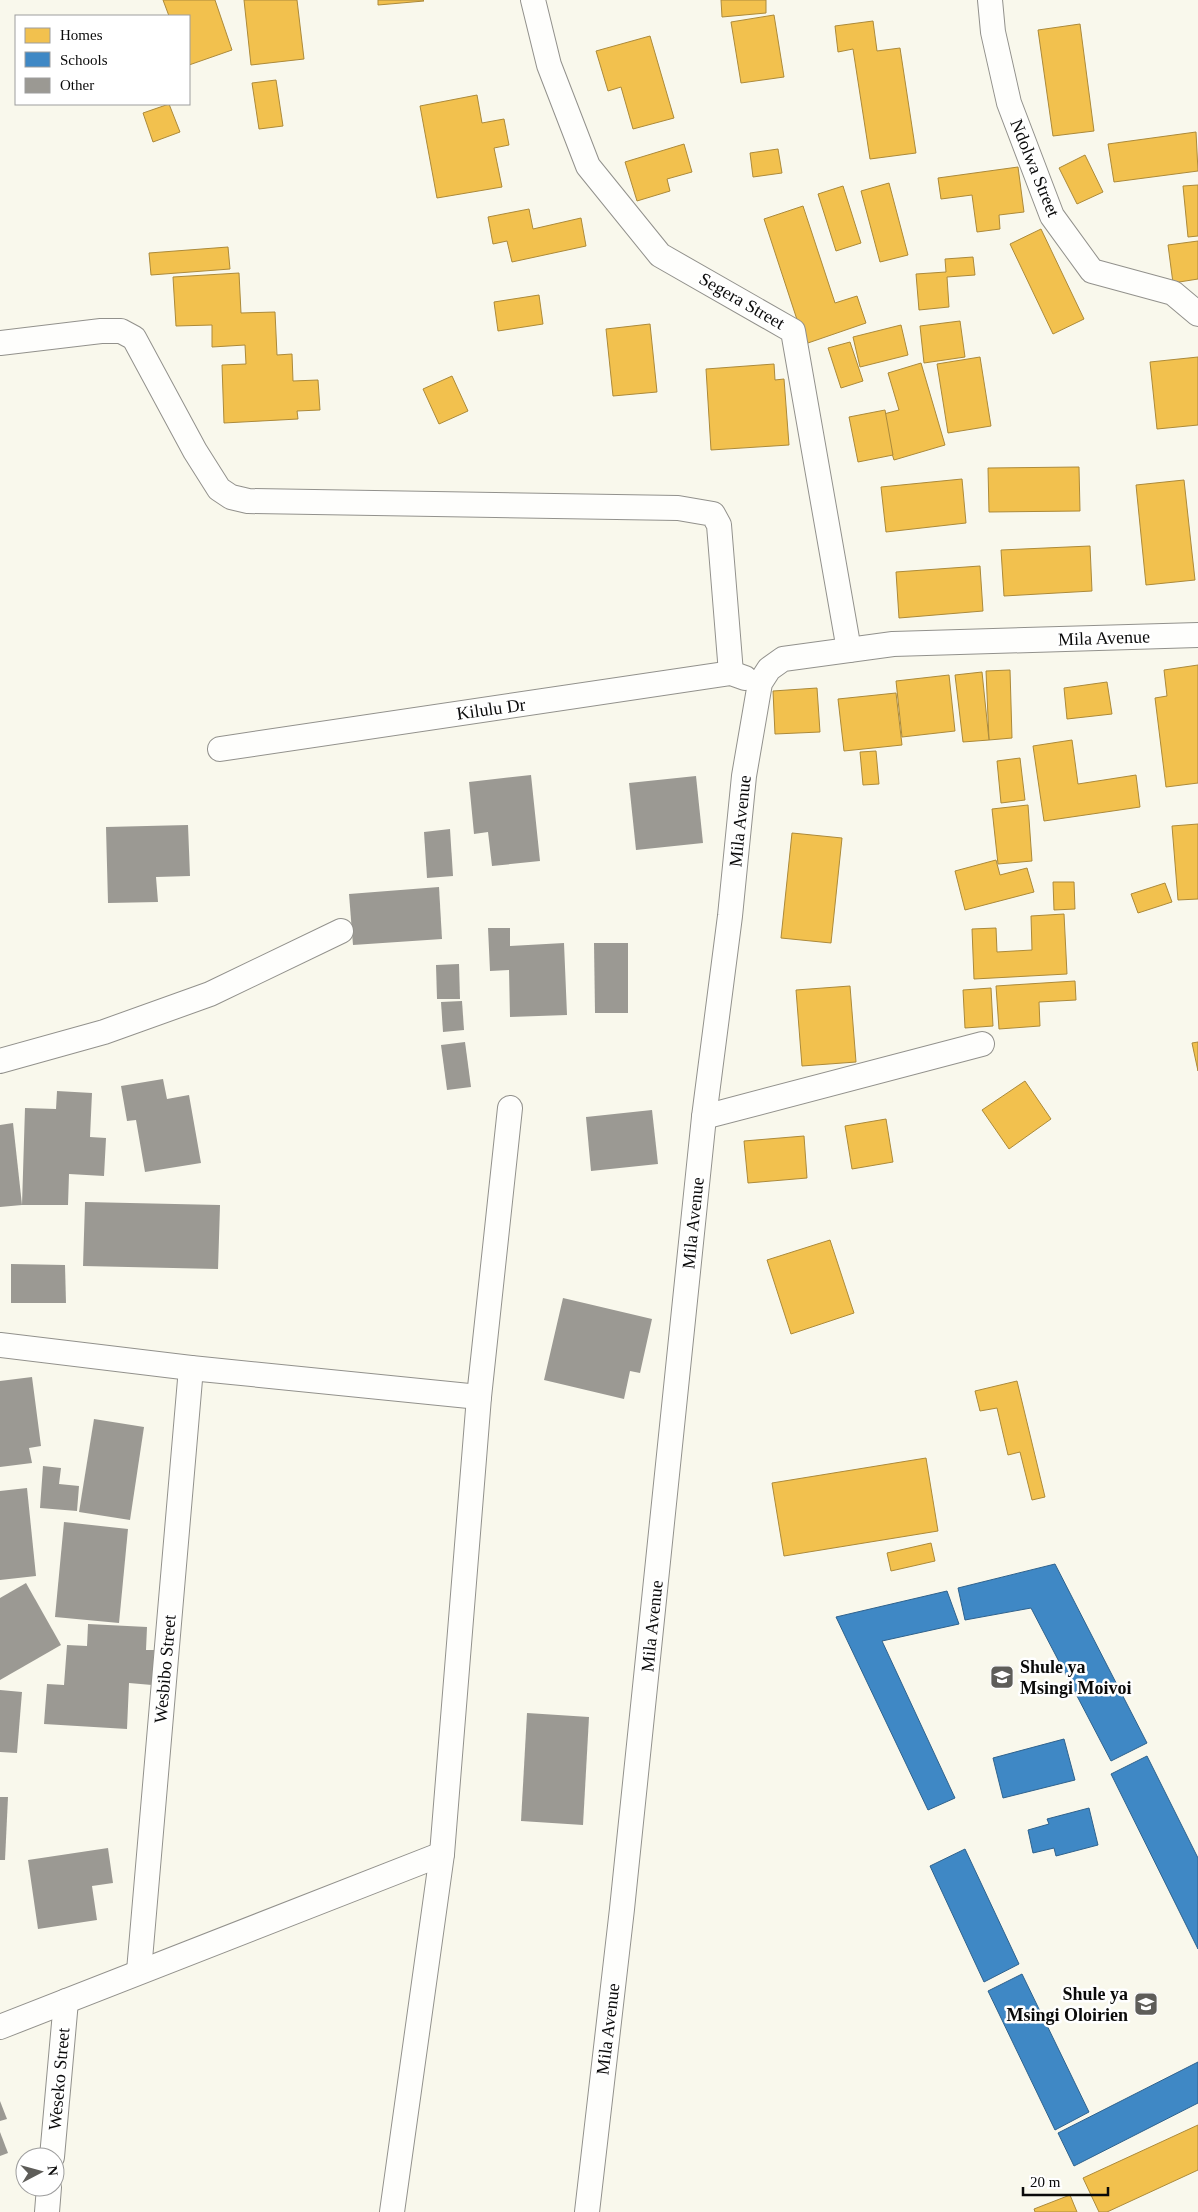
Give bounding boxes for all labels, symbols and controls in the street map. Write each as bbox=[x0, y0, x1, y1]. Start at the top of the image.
legend bbox=[15, 15, 190, 105]
text: Homes bbox=[60, 27, 103, 43]
text: Schools bbox=[60, 52, 108, 68]
text: Other bbox=[60, 77, 94, 93]
street label: Ndolwa Street bbox=[1006, 116, 1064, 220]
street label: Segera Street bbox=[696, 268, 788, 334]
street label: Mila Avenue bbox=[1058, 626, 1150, 650]
street label: Kilulu Dr bbox=[455, 694, 527, 724]
street label: Mila Avenue bbox=[725, 774, 755, 868]
street label: Mila Avenue bbox=[678, 1176, 708, 1270]
street label: Mila Avenue bbox=[637, 1579, 667, 1673]
street label: Wesbibo Street bbox=[150, 1614, 180, 1724]
place label: Shule ya Msingi Moivoi bbox=[1020, 1657, 1132, 1698]
school or university icon: Shule ya Msingi Moivoi bbox=[989, 1664, 1015, 1690]
street label: Mila Avenue bbox=[592, 1982, 624, 2076]
place label: Shule ya Msingi Oloirien bbox=[1007, 1984, 1128, 2025]
school or university icon: Shule ya Msingi Oloirien bbox=[1133, 1991, 1159, 2017]
street label: Weseko Street bbox=[45, 2027, 73, 2131]
north arrow bbox=[15, 2147, 65, 2197]
scale bar bbox=[1023, 2164, 1108, 2196]
text: N bbox=[44, 2165, 60, 2177]
text: 20 m bbox=[1030, 2174, 1061, 2190]

